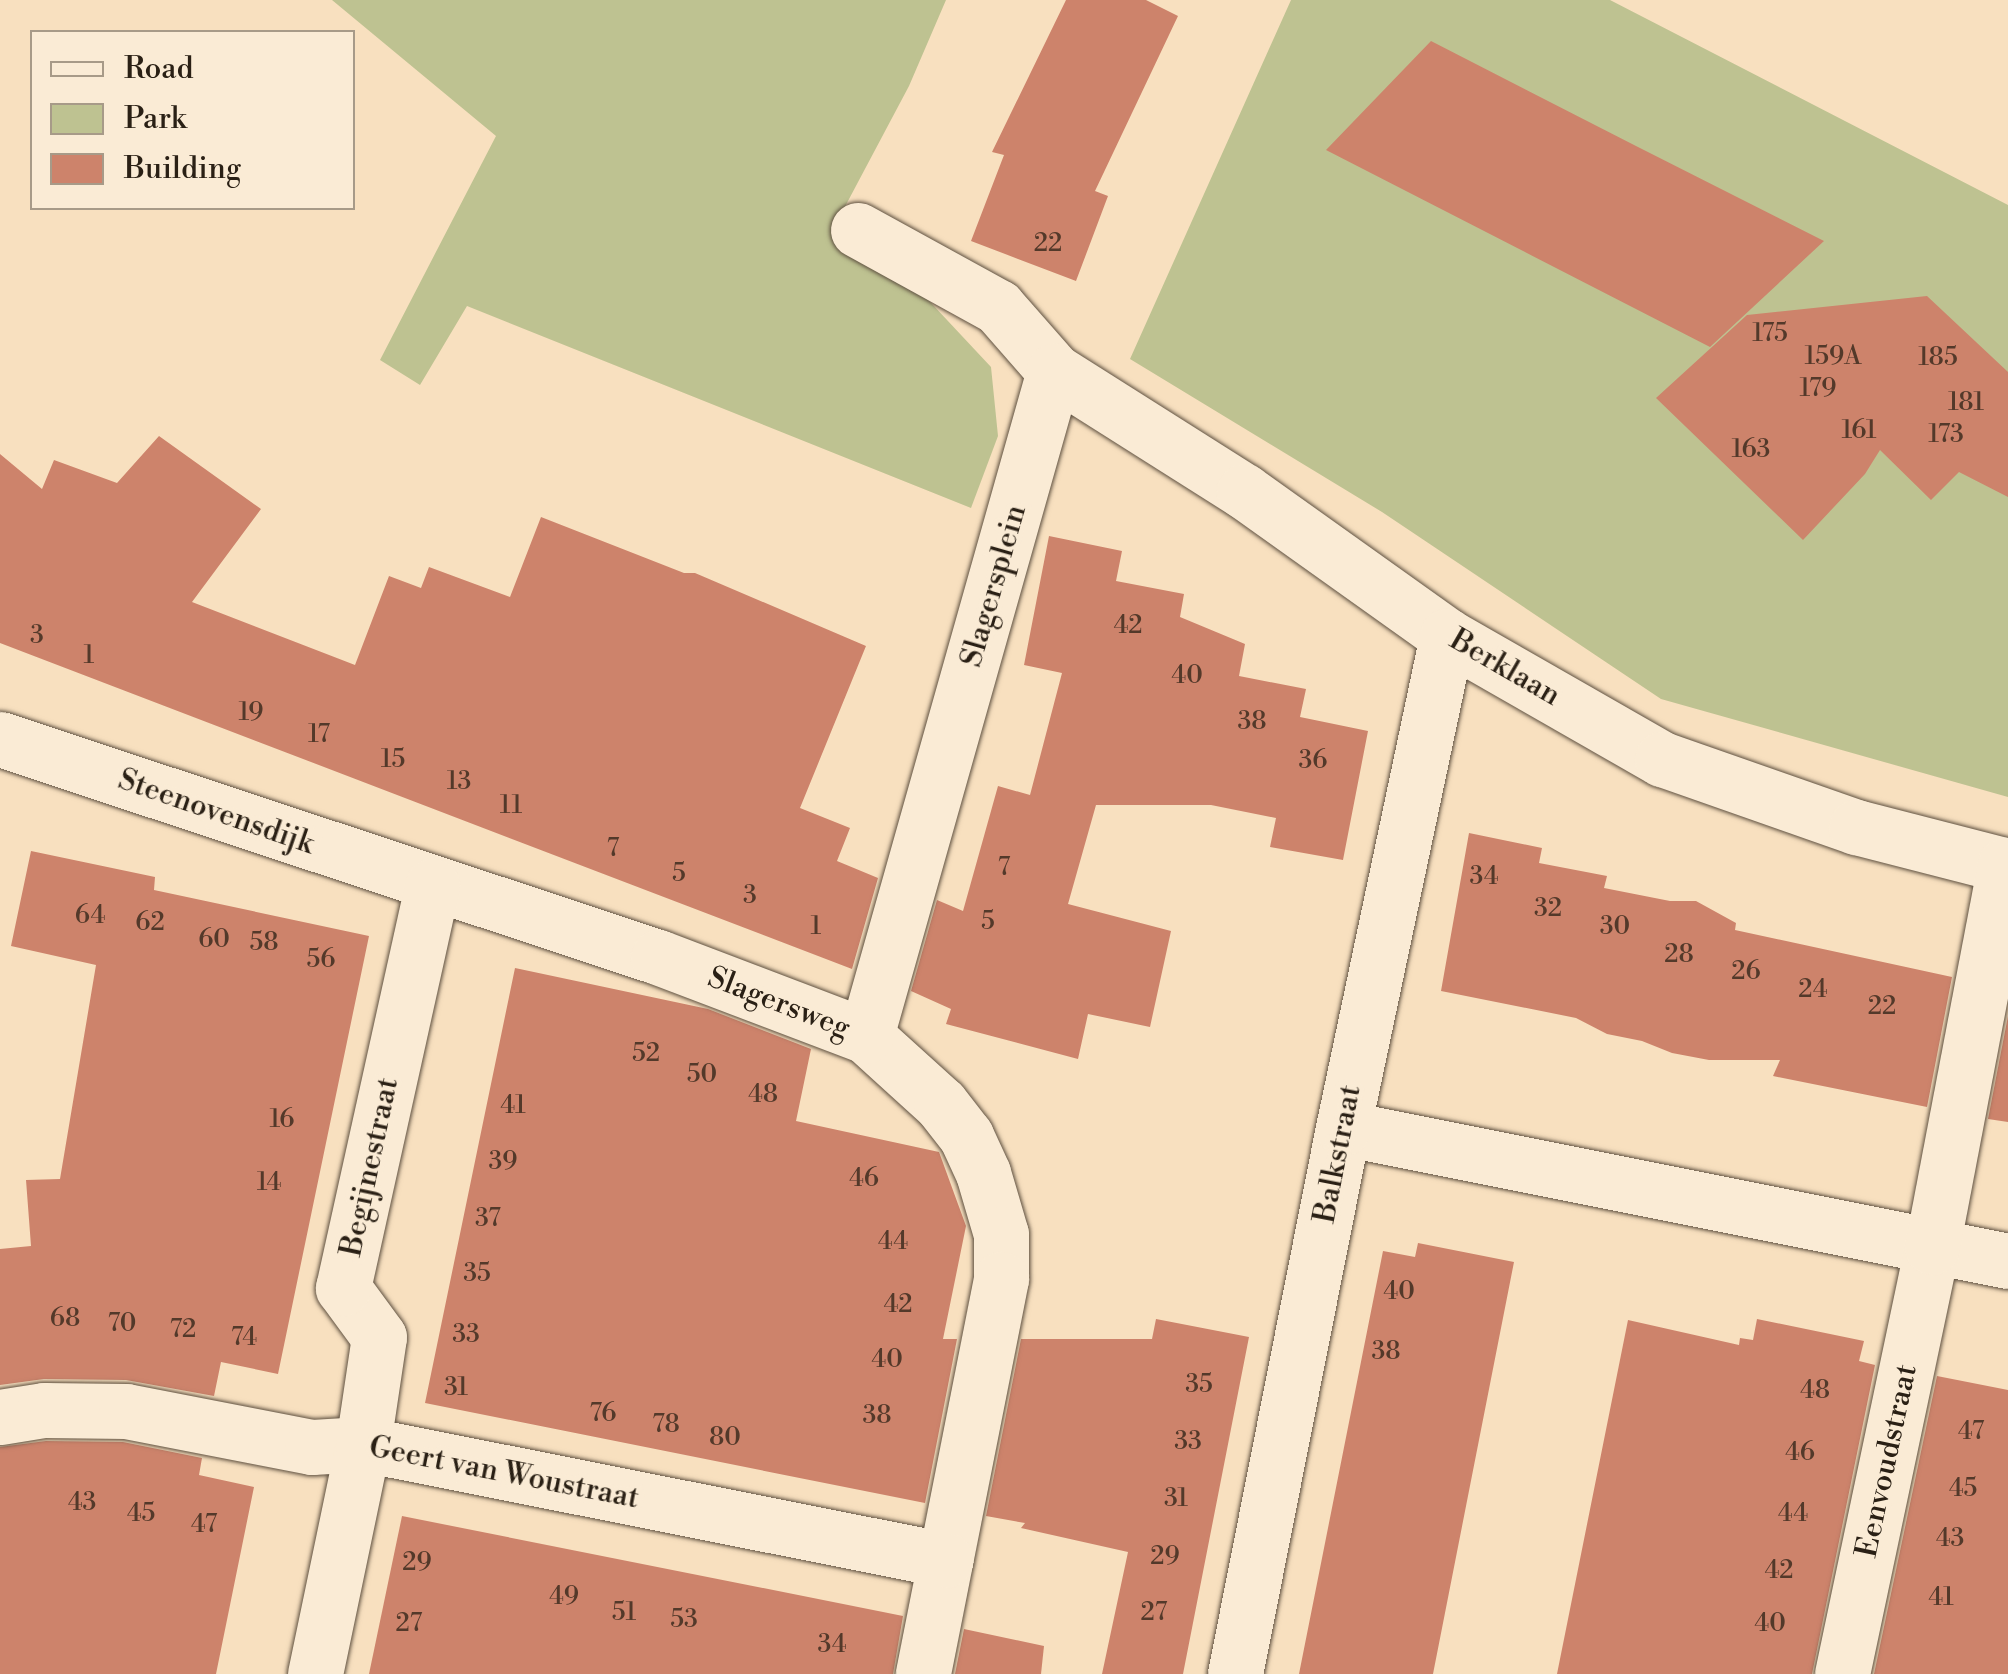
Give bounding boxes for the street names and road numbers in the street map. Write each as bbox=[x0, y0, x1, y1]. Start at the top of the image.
street label: Slagersplein bbox=[954, 501, 1034, 671]
street label: Berklaan bbox=[1443, 622, 1567, 714]
street label: Steenovensdijk bbox=[113, 762, 319, 862]
street label: Slagersweg bbox=[703, 959, 855, 1047]
street label: Begijnestraat bbox=[333, 1074, 407, 1260]
street label: Balkstraat bbox=[1307, 1082, 1369, 1226]
street label: Eenvoudstraat bbox=[1849, 1361, 1925, 1561]
street label: Geert van Woustraat bbox=[366, 1429, 642, 1517]

